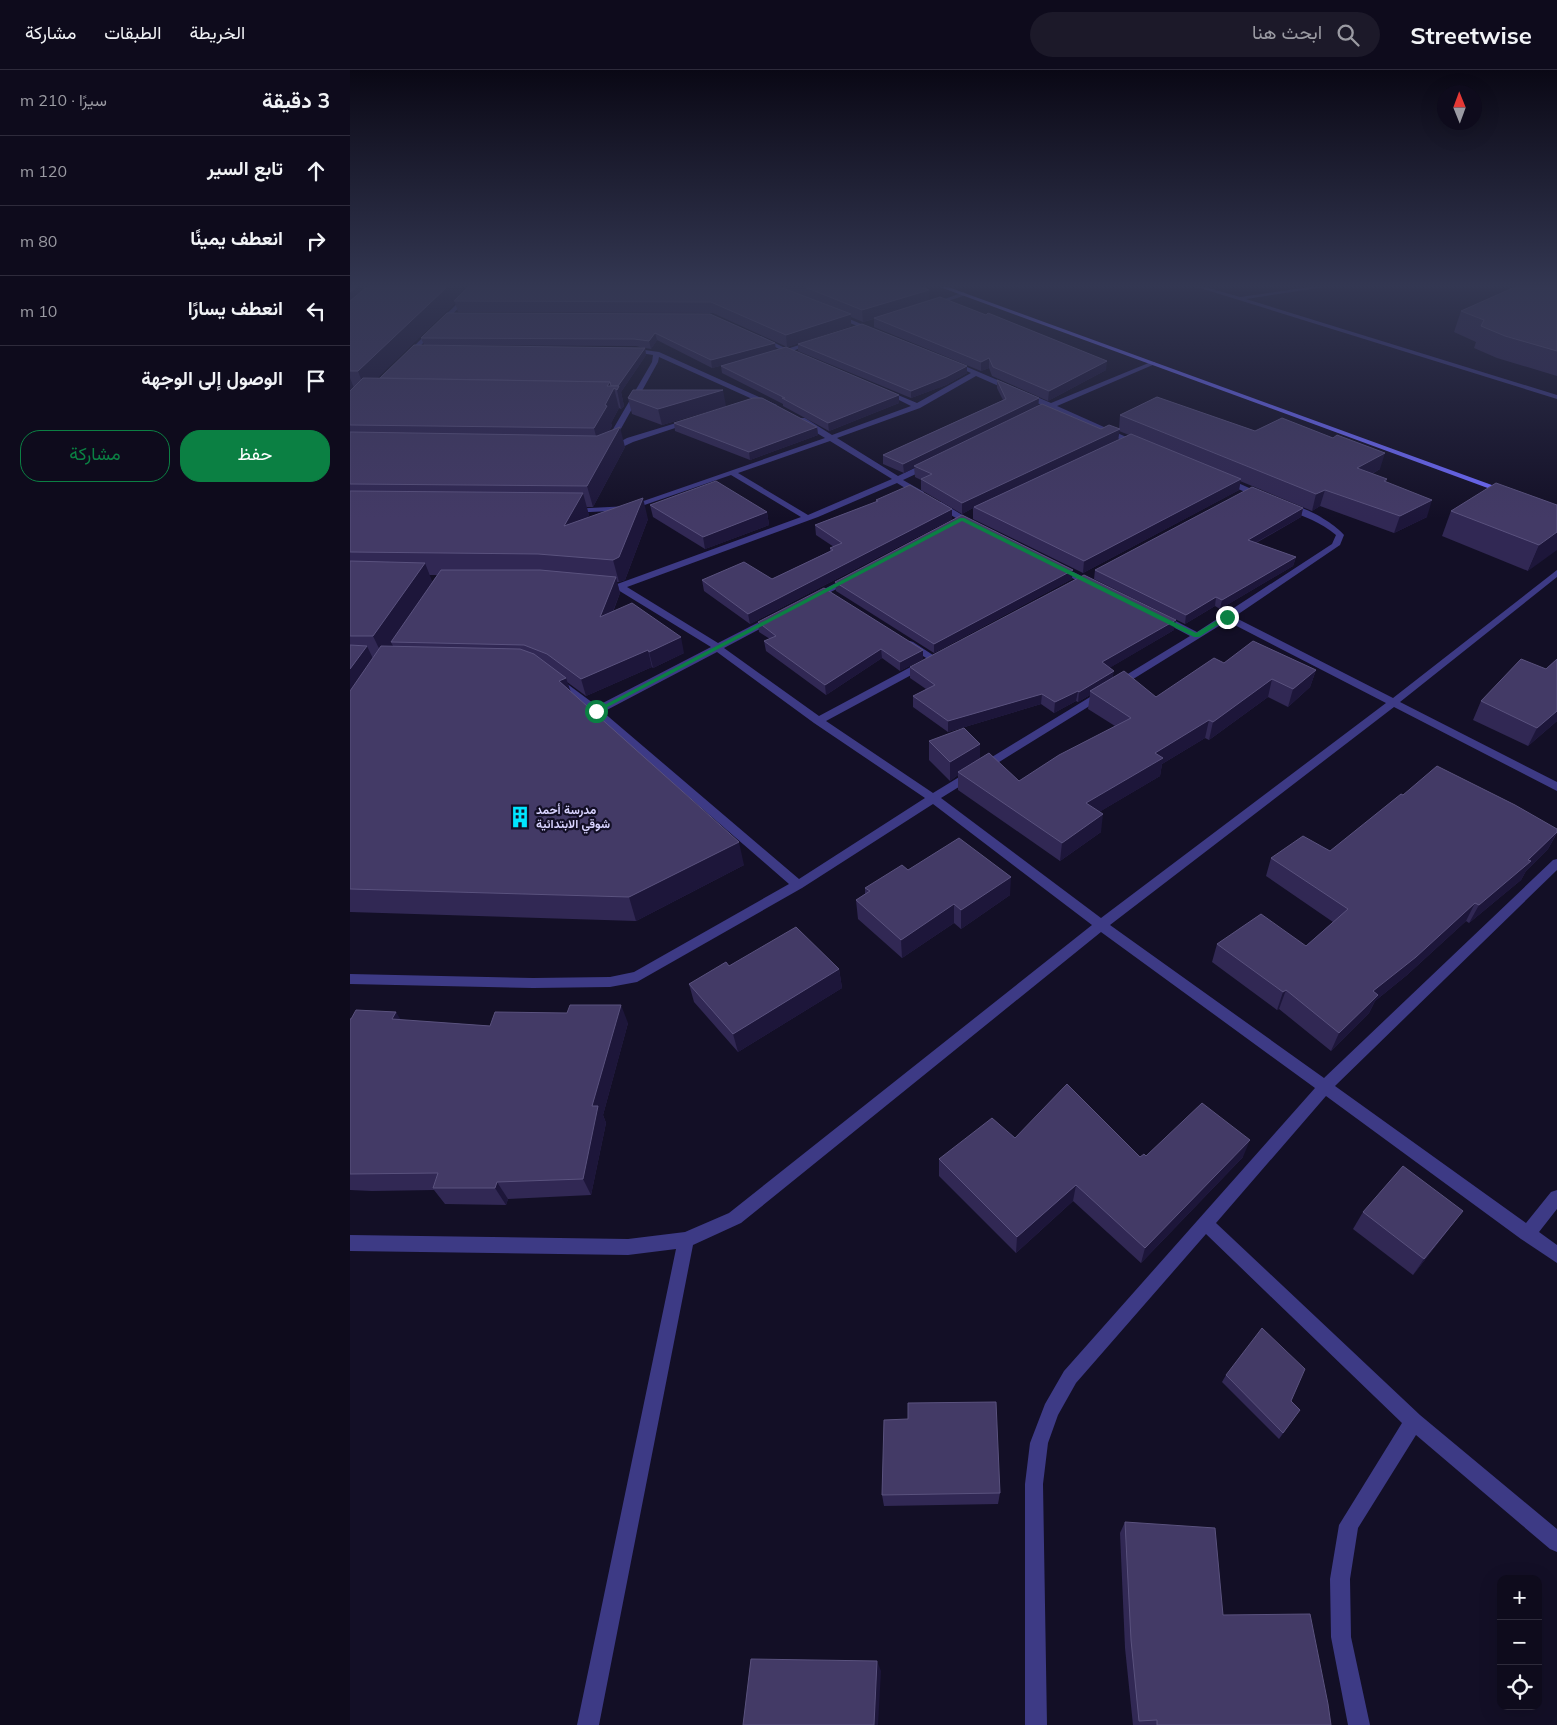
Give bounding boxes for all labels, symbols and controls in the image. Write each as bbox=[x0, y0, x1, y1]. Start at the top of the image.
search box bbox=[1030, 12, 1380, 57]
text: ابحث هنا bbox=[1252, 20, 1322, 44]
text: Streetwise bbox=[1410, 20, 1532, 50]
text: مشاركة bbox=[25, 21, 76, 44]
text: الطبقات bbox=[104, 21, 161, 44]
text: الخريطة bbox=[189, 21, 245, 44]
icon: search bbox=[1334, 21, 1362, 49]
north arrow bbox=[1437, 85, 1482, 130]
text: 3 دقيقة bbox=[262, 87, 330, 113]
text: سيرًا · 210 m bbox=[20, 90, 107, 110]
text: تابع السير bbox=[207, 156, 283, 180]
icon: ahead bbox=[302, 157, 330, 185]
text: 120 m bbox=[20, 161, 67, 181]
text: انعطف يمينًا bbox=[190, 226, 283, 250]
icon: right bbox=[302, 227, 330, 255]
text: 80 m bbox=[20, 231, 57, 251]
text: انعطف يسارًا bbox=[188, 296, 283, 320]
icon: left bbox=[302, 297, 330, 325]
text: 10 m bbox=[20, 301, 57, 321]
text: الوصول إلى الوجهة bbox=[141, 366, 283, 390]
icon: arrive bbox=[302, 367, 330, 395]
button: مشاركة bbox=[20, 430, 170, 482]
button: حفظ bbox=[180, 430, 330, 482]
route end bbox=[1216, 606, 1239, 629]
route start bbox=[585, 700, 608, 723]
place label: مدرسة أحمد شوقي الابتدائية bbox=[536, 802, 611, 834]
building icon: مدرسة أحمد شوقي الابتدائية bbox=[507, 804, 533, 830]
map controls bbox=[1497, 1575, 1542, 1710]
button: + bbox=[1497, 1575, 1542, 1620]
button: − bbox=[1497, 1620, 1542, 1665]
button: locate bbox=[1497, 1665, 1542, 1710]

